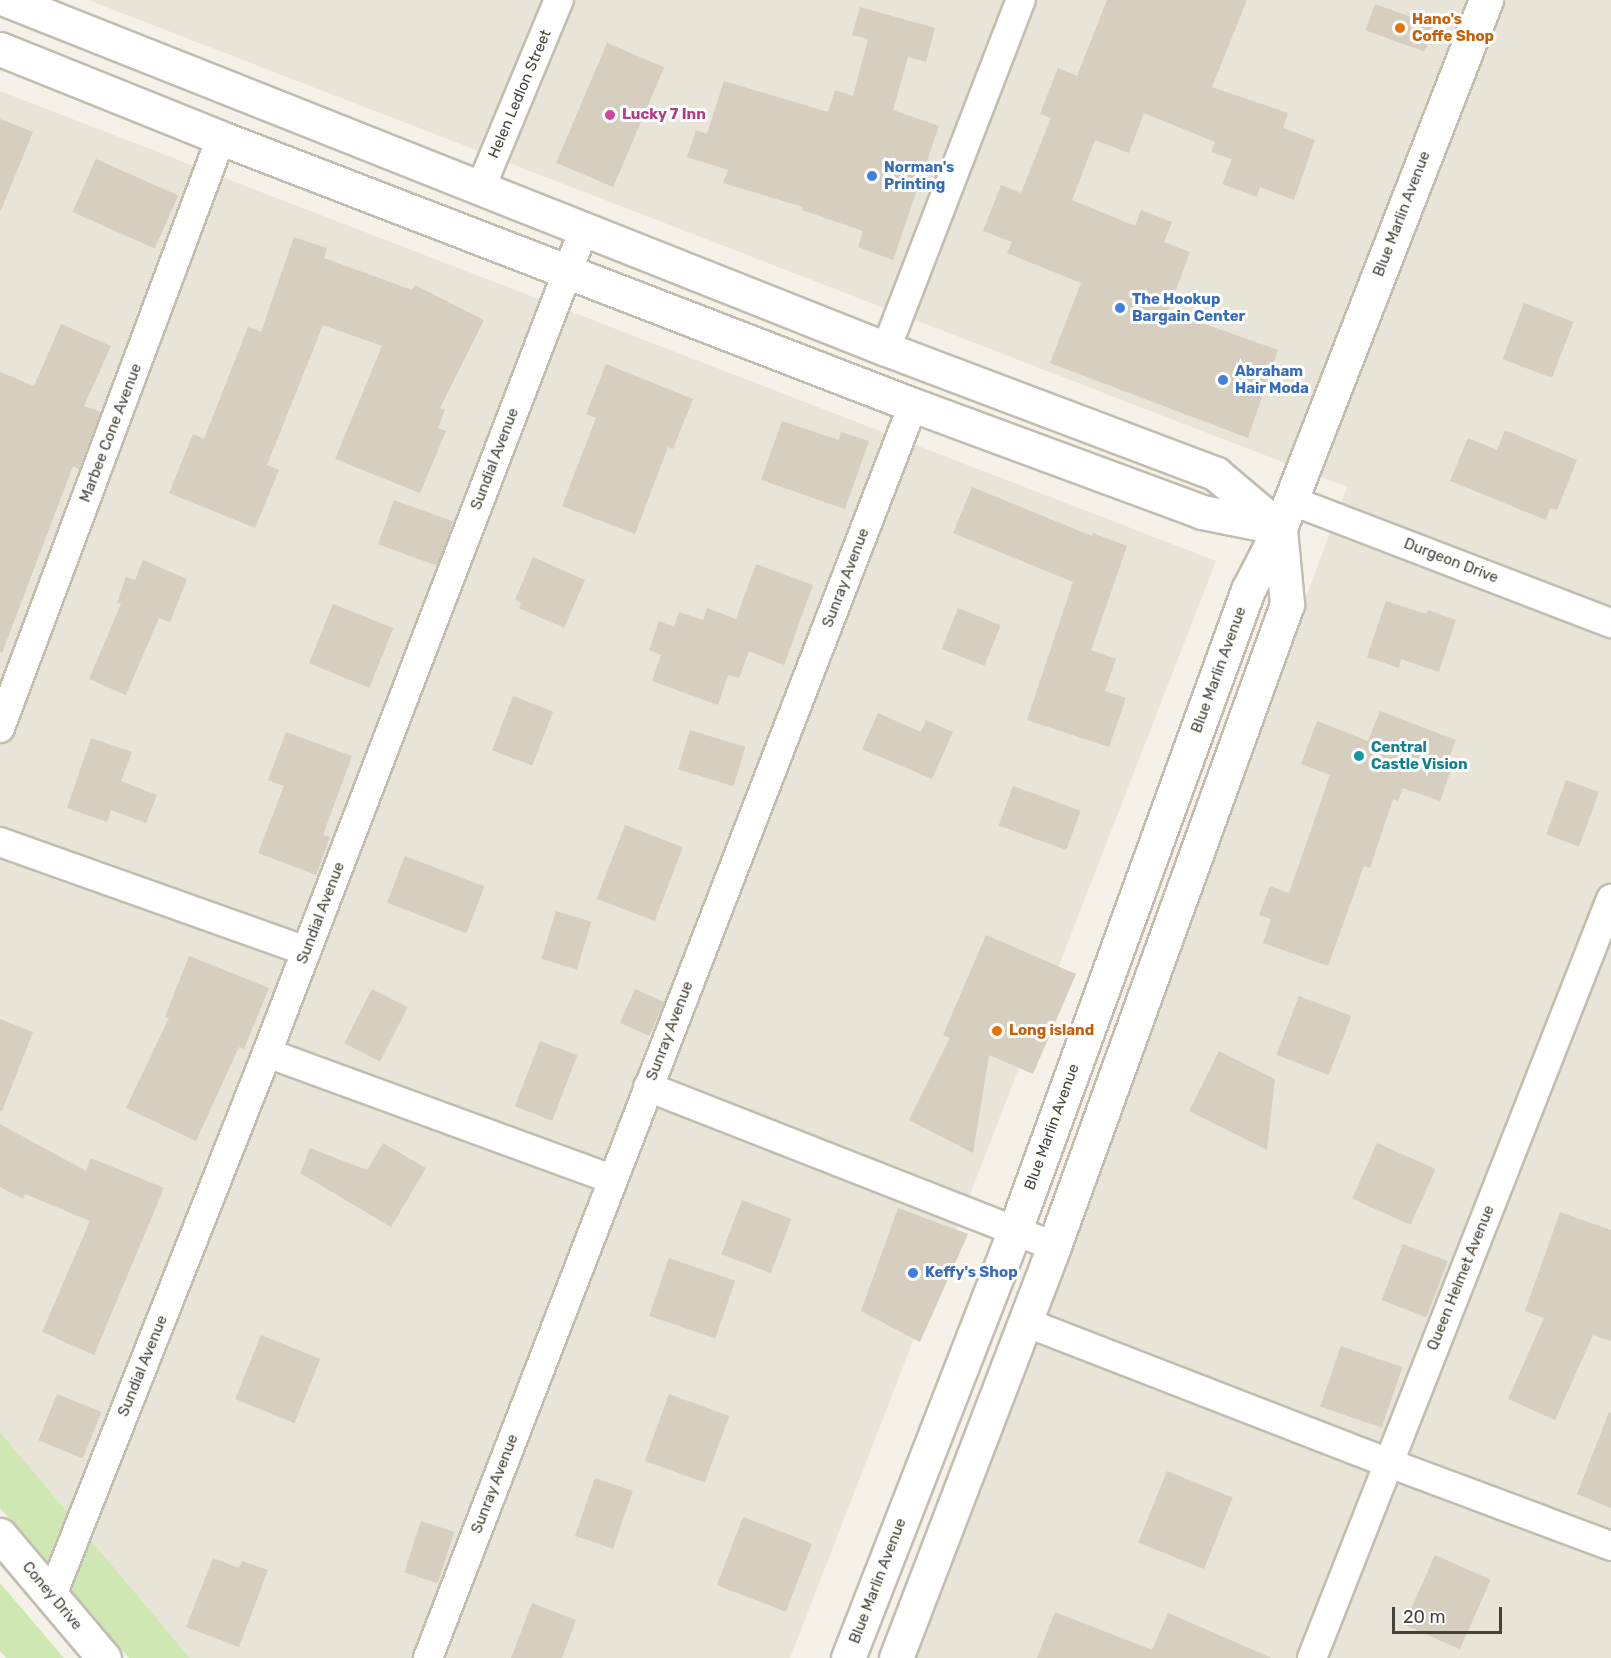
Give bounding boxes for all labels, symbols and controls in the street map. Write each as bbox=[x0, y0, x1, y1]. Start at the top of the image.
place label: Hano's Coffe Shop bbox=[1412, 10, 1494, 45]
marker: Hano's Coffe Shop bbox=[1393, 21, 1407, 35]
street label: Helen Ledlon Street bbox=[485, 27, 555, 161]
place label: Lucky 7 Inn bbox=[622, 106, 706, 124]
marker: Lucky 7 Inn bbox=[603, 108, 617, 122]
street label: Blue Marlin Avenue bbox=[1370, 149, 1434, 279]
place label: Norman's Printing bbox=[884, 158, 954, 193]
marker: Norman's Printing bbox=[865, 169, 879, 183]
place label: The Hookup Bargain Center bbox=[1132, 290, 1245, 325]
marker: The Hookup Bargain Center bbox=[1113, 301, 1127, 315]
street label: Marbee Cone Avenue bbox=[76, 361, 146, 505]
place label: Abraham Hair Moda bbox=[1235, 362, 1309, 397]
marker: Abraham Hair Moda bbox=[1216, 373, 1230, 387]
street label: Sundial Avenue bbox=[467, 405, 523, 513]
street label: Sunray Avenue bbox=[819, 525, 873, 631]
street label: Durgeon Drive bbox=[1401, 535, 1501, 587]
street label: Blue Marlin Avenue bbox=[1188, 604, 1250, 736]
place label: Central Castle Vision bbox=[1371, 738, 1468, 773]
marker: Central Castle Vision bbox=[1352, 749, 1366, 763]
street label: Sundial Avenue bbox=[293, 859, 349, 967]
street label: Sunray Avenue bbox=[643, 978, 697, 1084]
place label: Long island bbox=[1009, 1022, 1094, 1040]
marker: Long island bbox=[990, 1024, 1004, 1038]
street label: Blue Marlin Avenue bbox=[1021, 1061, 1083, 1193]
street label: Queen Helmet Avenue bbox=[1424, 1203, 1498, 1353]
place label: Keffy's Shop bbox=[925, 1264, 1018, 1282]
marker: Keffy's Shop bbox=[906, 1266, 920, 1280]
street label: Sundial Avenue bbox=[114, 1312, 172, 1420]
street label: Sunray Avenue bbox=[468, 1431, 522, 1537]
street label: Blue Marlin Avenue bbox=[846, 1516, 910, 1646]
street label: Coney Drive bbox=[18, 1558, 86, 1634]
scale bar bbox=[1395, 1595, 1504, 1633]
text: 20 m bbox=[1403, 1606, 1445, 1628]

